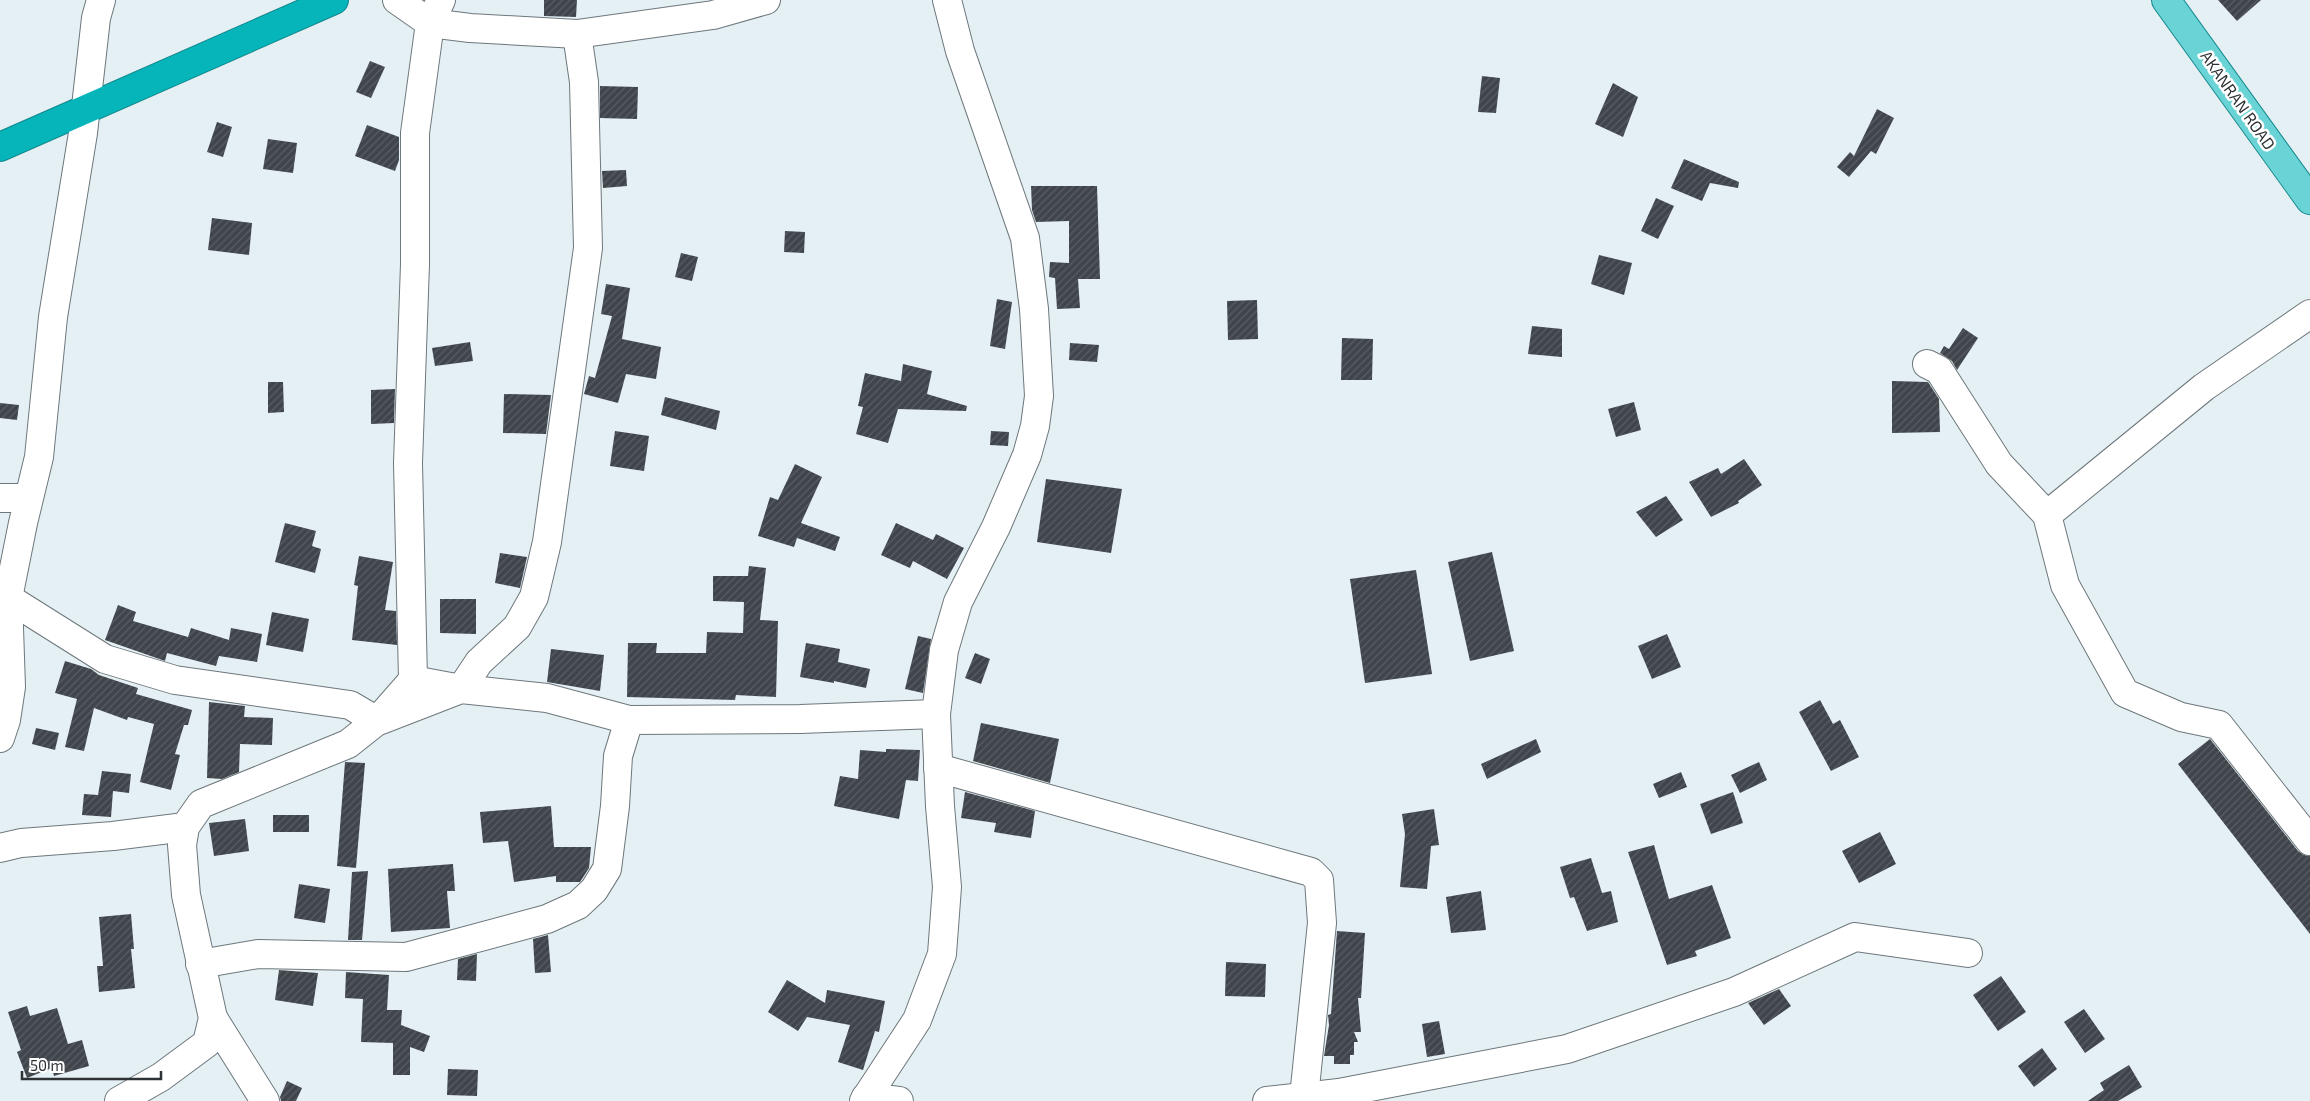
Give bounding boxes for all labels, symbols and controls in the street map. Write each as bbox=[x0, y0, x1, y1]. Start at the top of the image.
street label: AKANRAN ROAD bbox=[2197, 47, 2280, 153]
scale bar bbox=[22, 1048, 161, 1080]
text: 50 m bbox=[30, 1056, 64, 1074]

